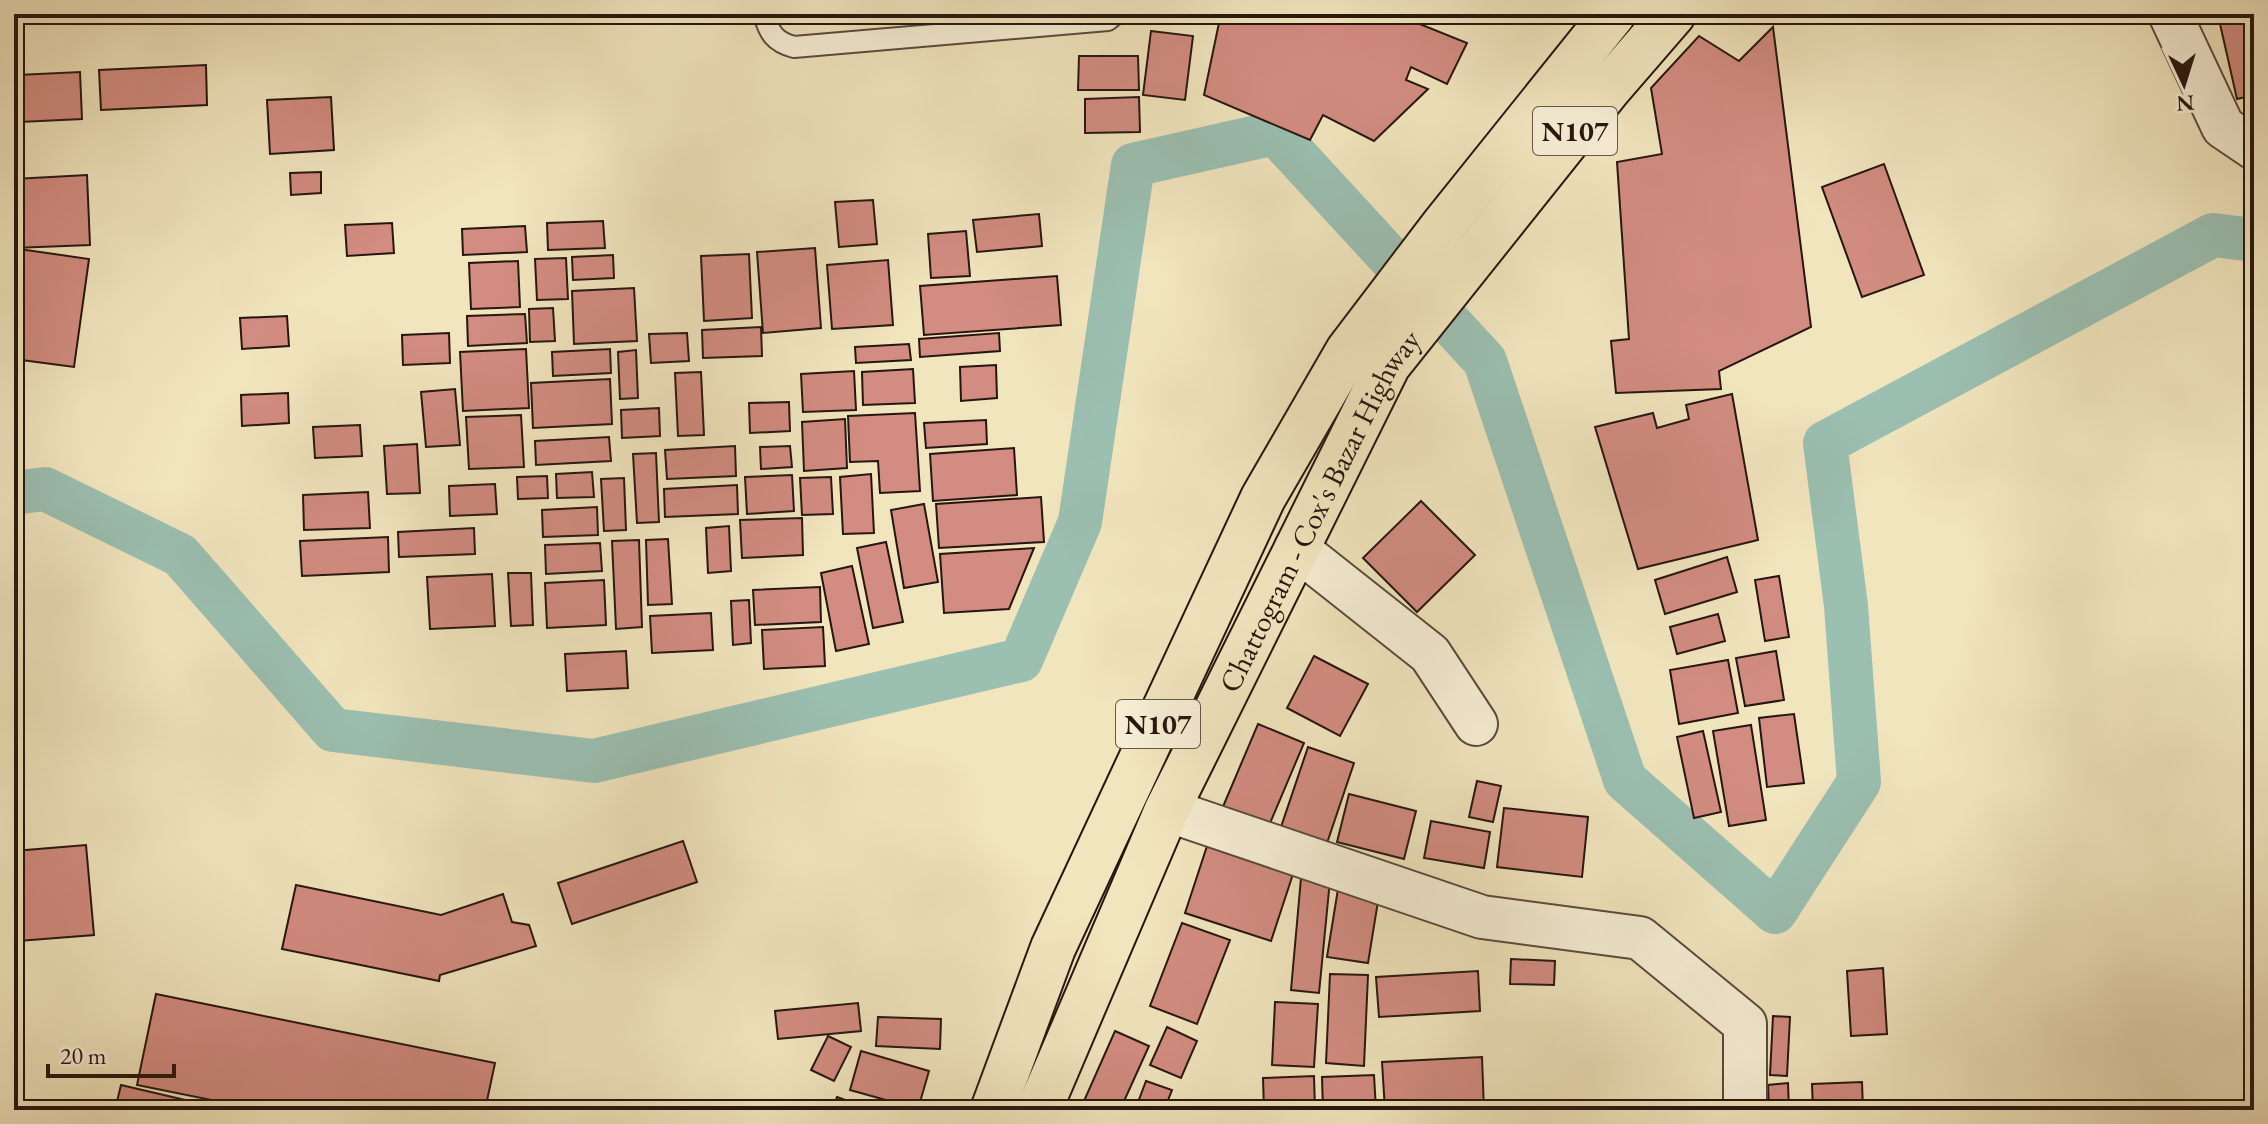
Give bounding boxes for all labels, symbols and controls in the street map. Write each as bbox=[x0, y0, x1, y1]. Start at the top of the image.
north arrow bbox=[2144, 44, 2224, 124]
text: N bbox=[2175, 88, 2195, 119]
road number: N107 bbox=[1533, 107, 1617, 155]
street label: Chattogram - Cox's Bazar Highway bbox=[1209, 320, 1429, 699]
road number: N107 bbox=[1116, 700, 1200, 748]
scale bar bbox=[48, 1028, 174, 1078]
text: 20 m bbox=[60, 1040, 107, 1071]

